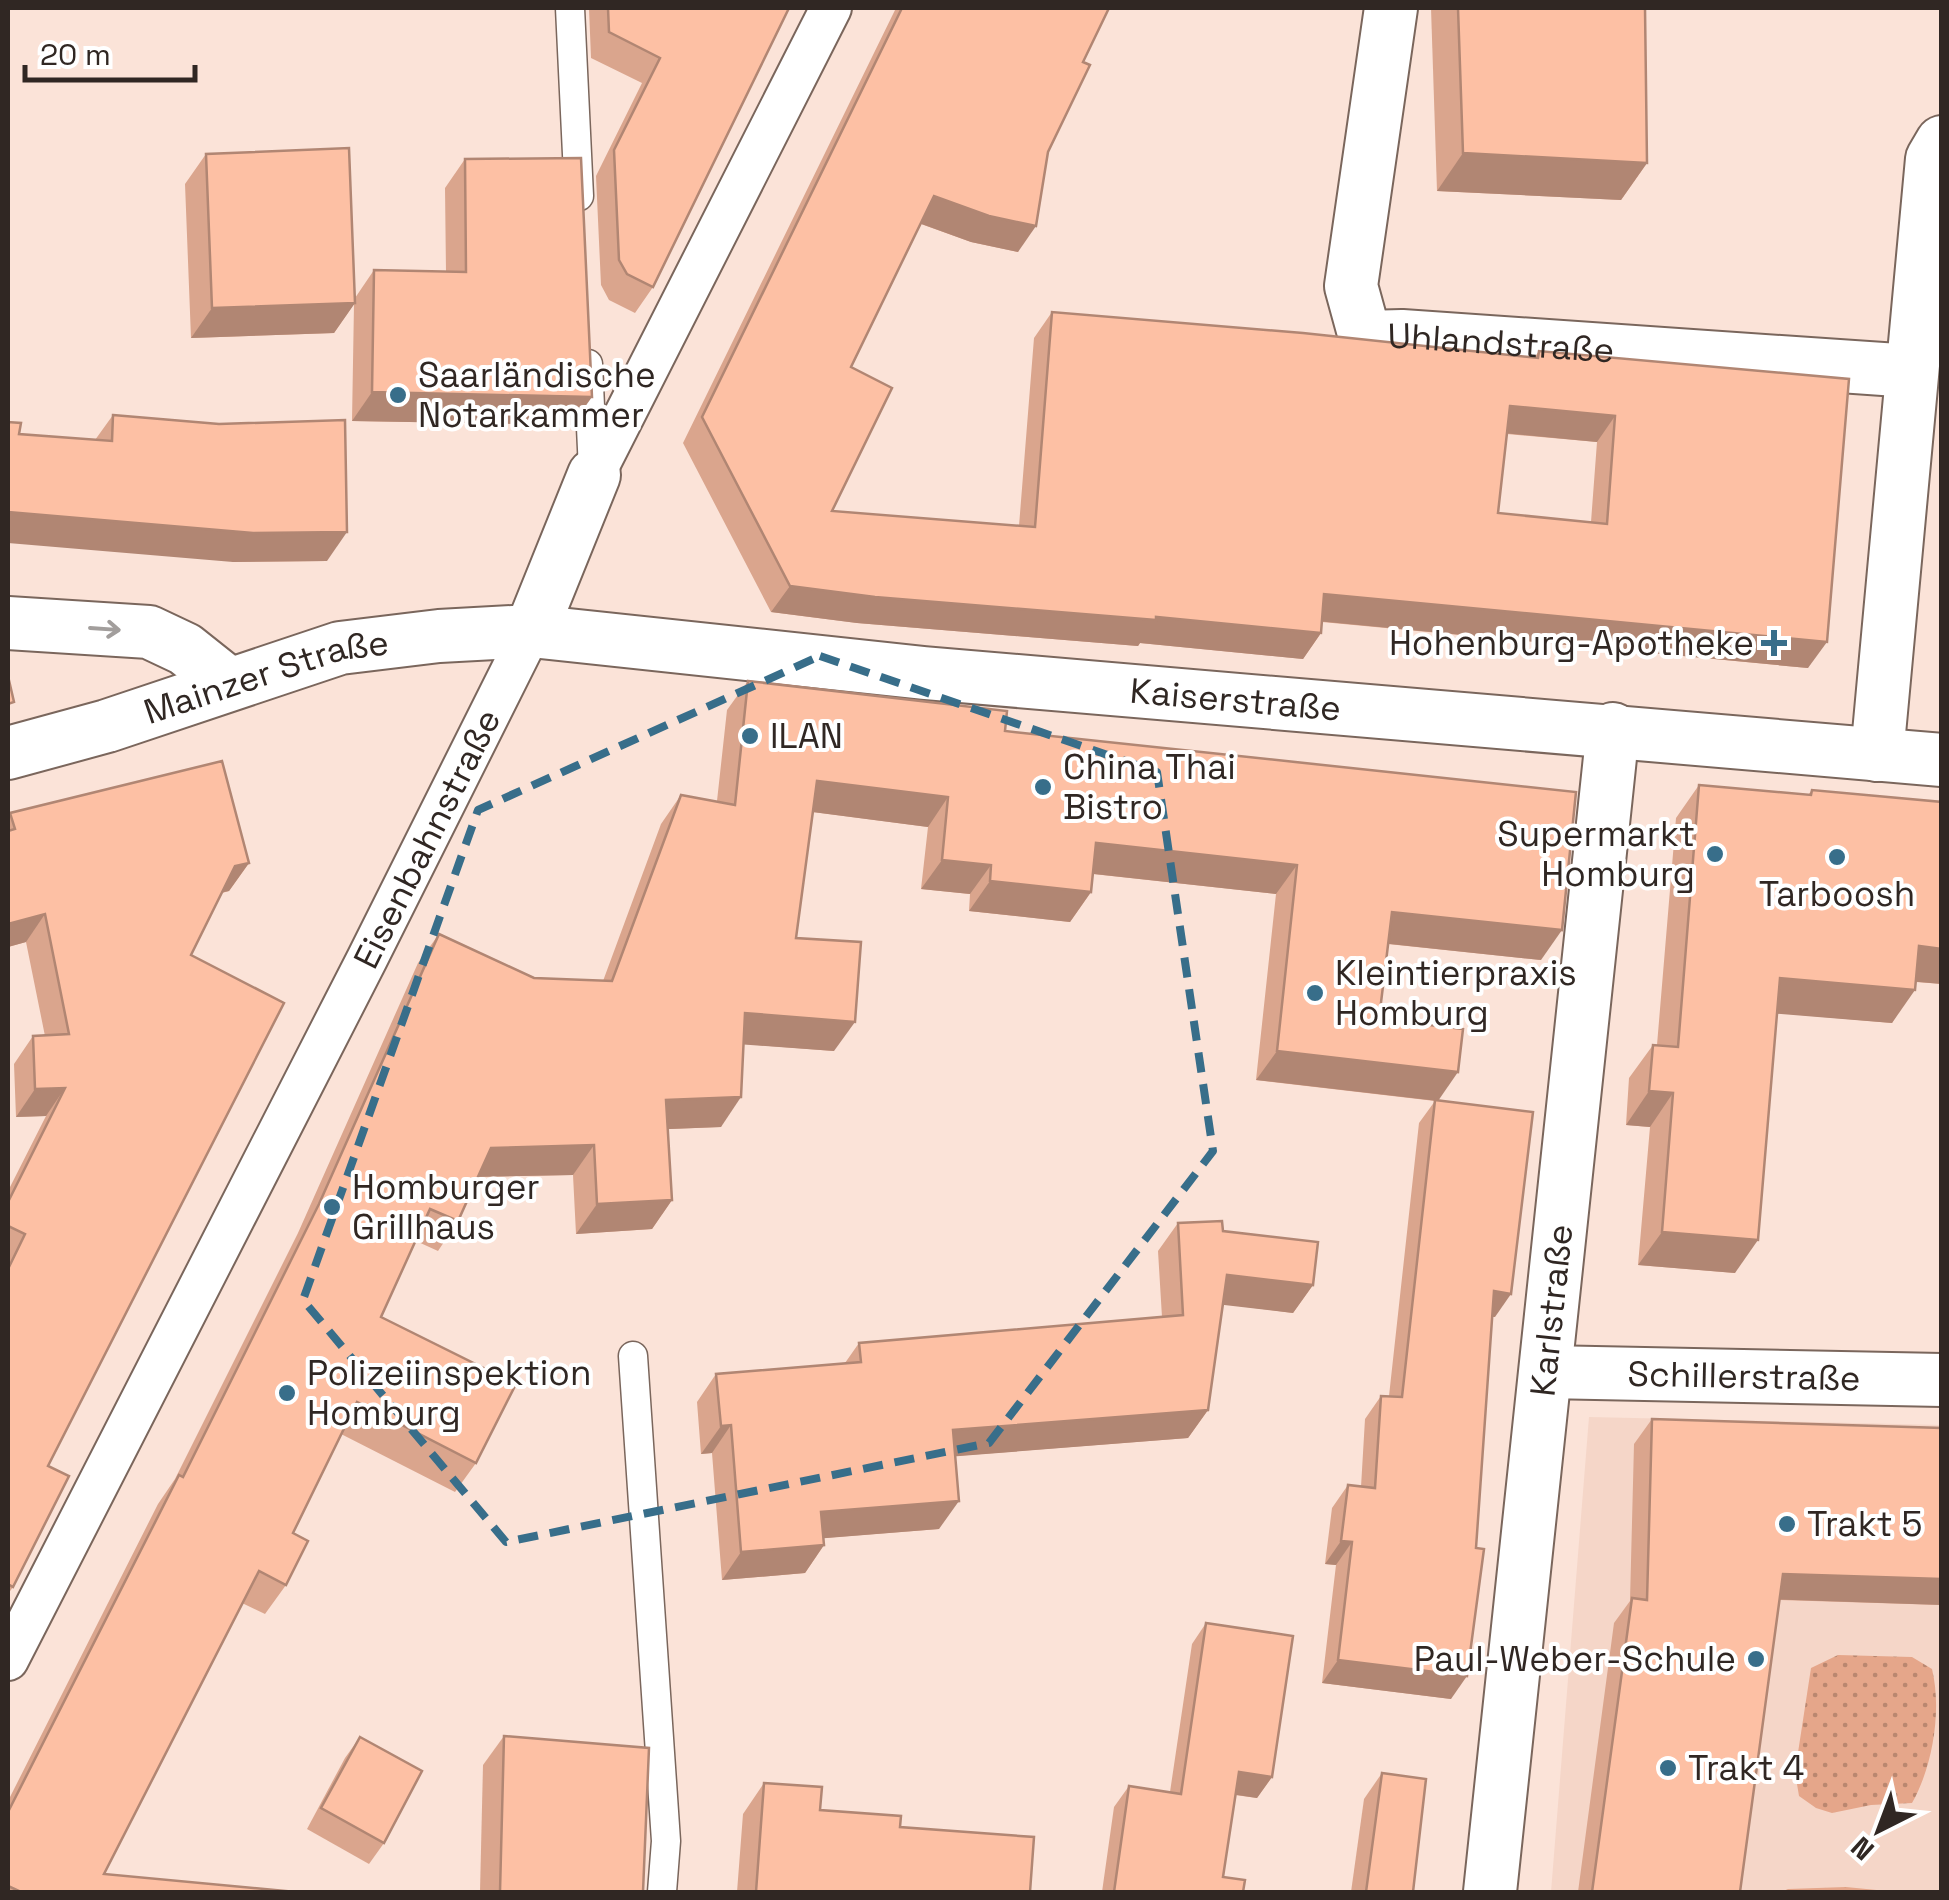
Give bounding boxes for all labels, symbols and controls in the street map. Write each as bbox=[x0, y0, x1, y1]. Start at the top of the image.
scale bar bbox=[25, 20, 195, 82]
text: 20 m bbox=[40, 35, 111, 74]
street label: Uhlandstraße bbox=[1387, 314, 1616, 373]
place label: Saarländische Notarkammer bbox=[418, 353, 656, 437]
marker: Saarländische Notarkammer bbox=[387, 384, 409, 406]
one-way arrow bbox=[88, 620, 120, 639]
street label: Mainzer Straße bbox=[138, 620, 391, 734]
place label: Hohenburg-Apotheke bbox=[1389, 621, 1754, 665]
marker: Hohenburg-Apotheke bbox=[1763, 632, 1785, 654]
street label: Kaiserstraße bbox=[1128, 669, 1343, 731]
street label: Eisenbahnstraße bbox=[344, 702, 510, 976]
place label: ILAN bbox=[770, 714, 843, 758]
marker: ILAN bbox=[739, 725, 761, 747]
place label: China Thai Bistro bbox=[1063, 745, 1236, 829]
marker: China Thai Bistro bbox=[1032, 776, 1054, 798]
place label: Supermarkt Homburg bbox=[1497, 812, 1695, 896]
marker: Supermarkt Homburg bbox=[1704, 843, 1726, 865]
marker: Tarboosh bbox=[1826, 846, 1848, 868]
place label: Tarboosh bbox=[1759, 872, 1915, 916]
place label: Kleintierpraxis Homburg bbox=[1335, 951, 1577, 1035]
marker: Kleintierpraxis Homburg bbox=[1304, 982, 1326, 1004]
place label: Homburger Grillhaus bbox=[352, 1165, 540, 1249]
marker: Homburger Grillhaus bbox=[321, 1196, 343, 1218]
street label: Karlstraße bbox=[1521, 1222, 1582, 1399]
place label: Polizeiinspektion Homburg bbox=[307, 1351, 591, 1435]
street label: Schillerstraße bbox=[1627, 1352, 1861, 1400]
marker: Polizeiinspektion Homburg bbox=[276, 1382, 298, 1404]
place label: Trakt 5 bbox=[1807, 1502, 1923, 1546]
marker: Trakt 5 bbox=[1776, 1513, 1798, 1535]
place label: Paul-Weber-Schule bbox=[1414, 1637, 1736, 1681]
marker: Paul-Weber-Schule bbox=[1745, 1648, 1767, 1670]
place label: Trakt 4 bbox=[1688, 1746, 1804, 1790]
marker: Trakt 4 bbox=[1657, 1757, 1679, 1779]
north arrow bbox=[1829, 1780, 1929, 1880]
text: N bbox=[1843, 1829, 1881, 1868]

